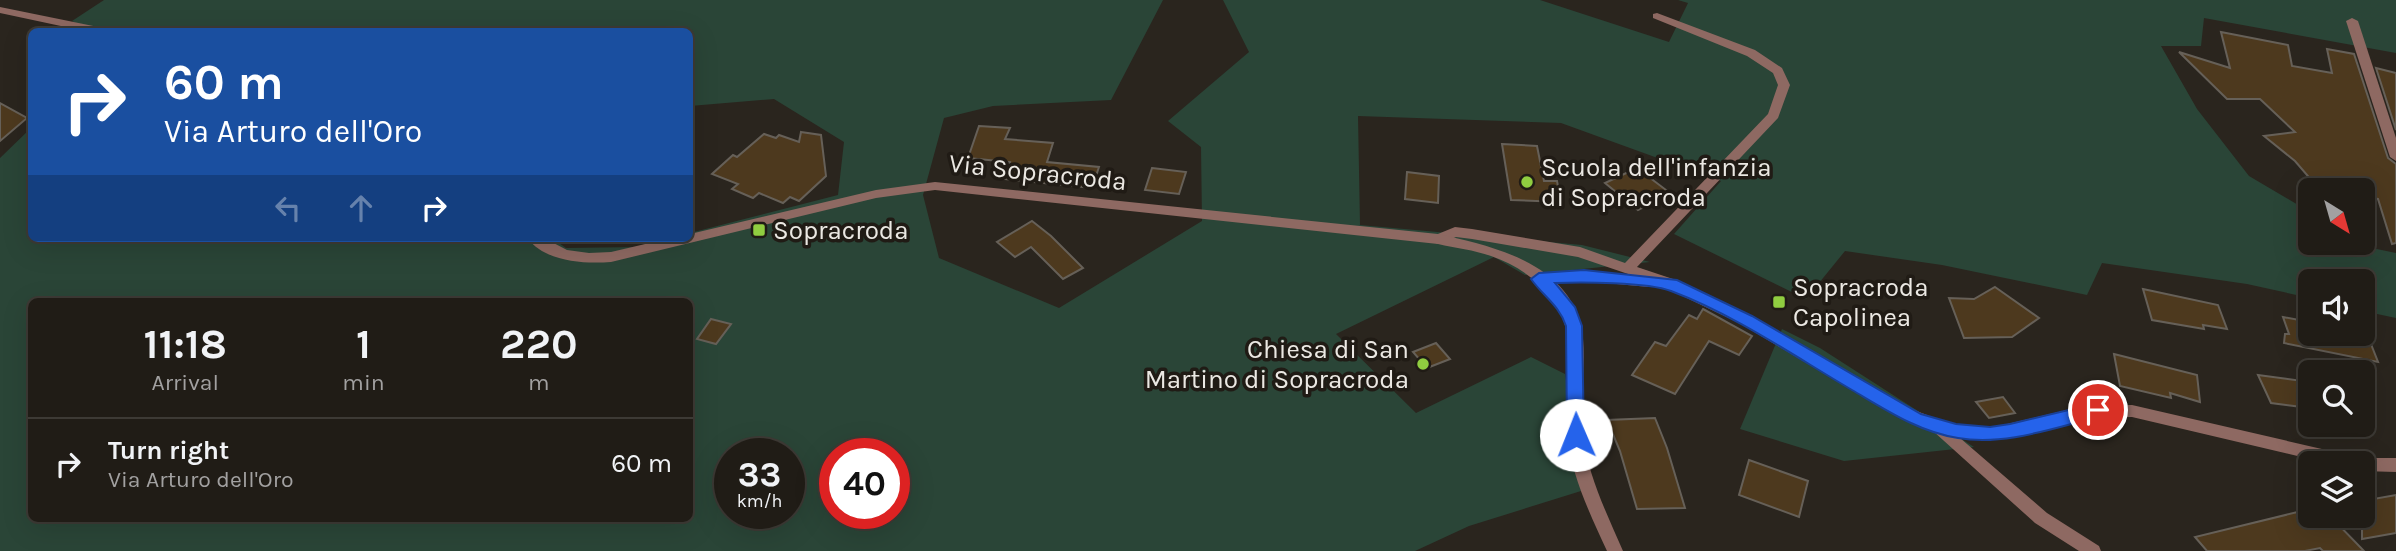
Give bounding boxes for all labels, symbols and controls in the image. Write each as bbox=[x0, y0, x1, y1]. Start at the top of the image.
text: 60 m bbox=[164, 54, 284, 111]
icon: right bbox=[49, 56, 140, 147]
text: Via Arturo dell'Oro bbox=[164, 113, 422, 150]
street label: Via Sopracroda bbox=[948, 148, 1128, 197]
place label: Scuola dell'infanzia di Sopracroda bbox=[1541, 152, 1771, 213]
marker: Scuola dell'infanzia di Sopracroda bbox=[1519, 174, 1535, 190]
north arrow bbox=[2298, 178, 2375, 256]
map controls bbox=[2298, 178, 2375, 528]
icon: left bbox=[269, 189, 307, 227]
icon: ahead bbox=[342, 189, 380, 227]
icon: right bbox=[415, 189, 453, 227]
place label: Sopracroda bbox=[773, 215, 909, 246]
marker: Sopracroda bbox=[751, 222, 767, 238]
button: sound bbox=[2298, 269, 2375, 346]
place label: Sopracroda Capolinea bbox=[1793, 272, 1929, 333]
marker: Sopracroda Capolinea bbox=[1771, 294, 1787, 310]
text: 11:18 bbox=[143, 319, 227, 369]
text: 1 bbox=[356, 319, 371, 369]
text: 220 bbox=[500, 319, 578, 369]
place label: Chiesa di San Martino di Sopracroda bbox=[1145, 334, 1409, 395]
marker: Chiesa di San Martino di Sopracroda bbox=[1415, 356, 1431, 372]
button: search bbox=[2298, 360, 2375, 437]
text: Arrival bbox=[152, 369, 219, 396]
text: min bbox=[342, 369, 385, 396]
text: m bbox=[528, 369, 550, 396]
pin bbox=[2068, 380, 2128, 440]
icon: arrive bbox=[2079, 391, 2117, 429]
position arrow bbox=[1539, 398, 1613, 472]
text: Turn right bbox=[108, 435, 229, 466]
speed limit sign: 40 bbox=[819, 438, 910, 529]
icon: right bbox=[49, 445, 87, 483]
text: 60 m bbox=[611, 448, 672, 479]
button: layers bbox=[2298, 451, 2375, 528]
text: 33 bbox=[738, 454, 781, 495]
text: Via Arturo dell'Oro bbox=[108, 466, 294, 493]
text: km/h bbox=[737, 490, 782, 512]

